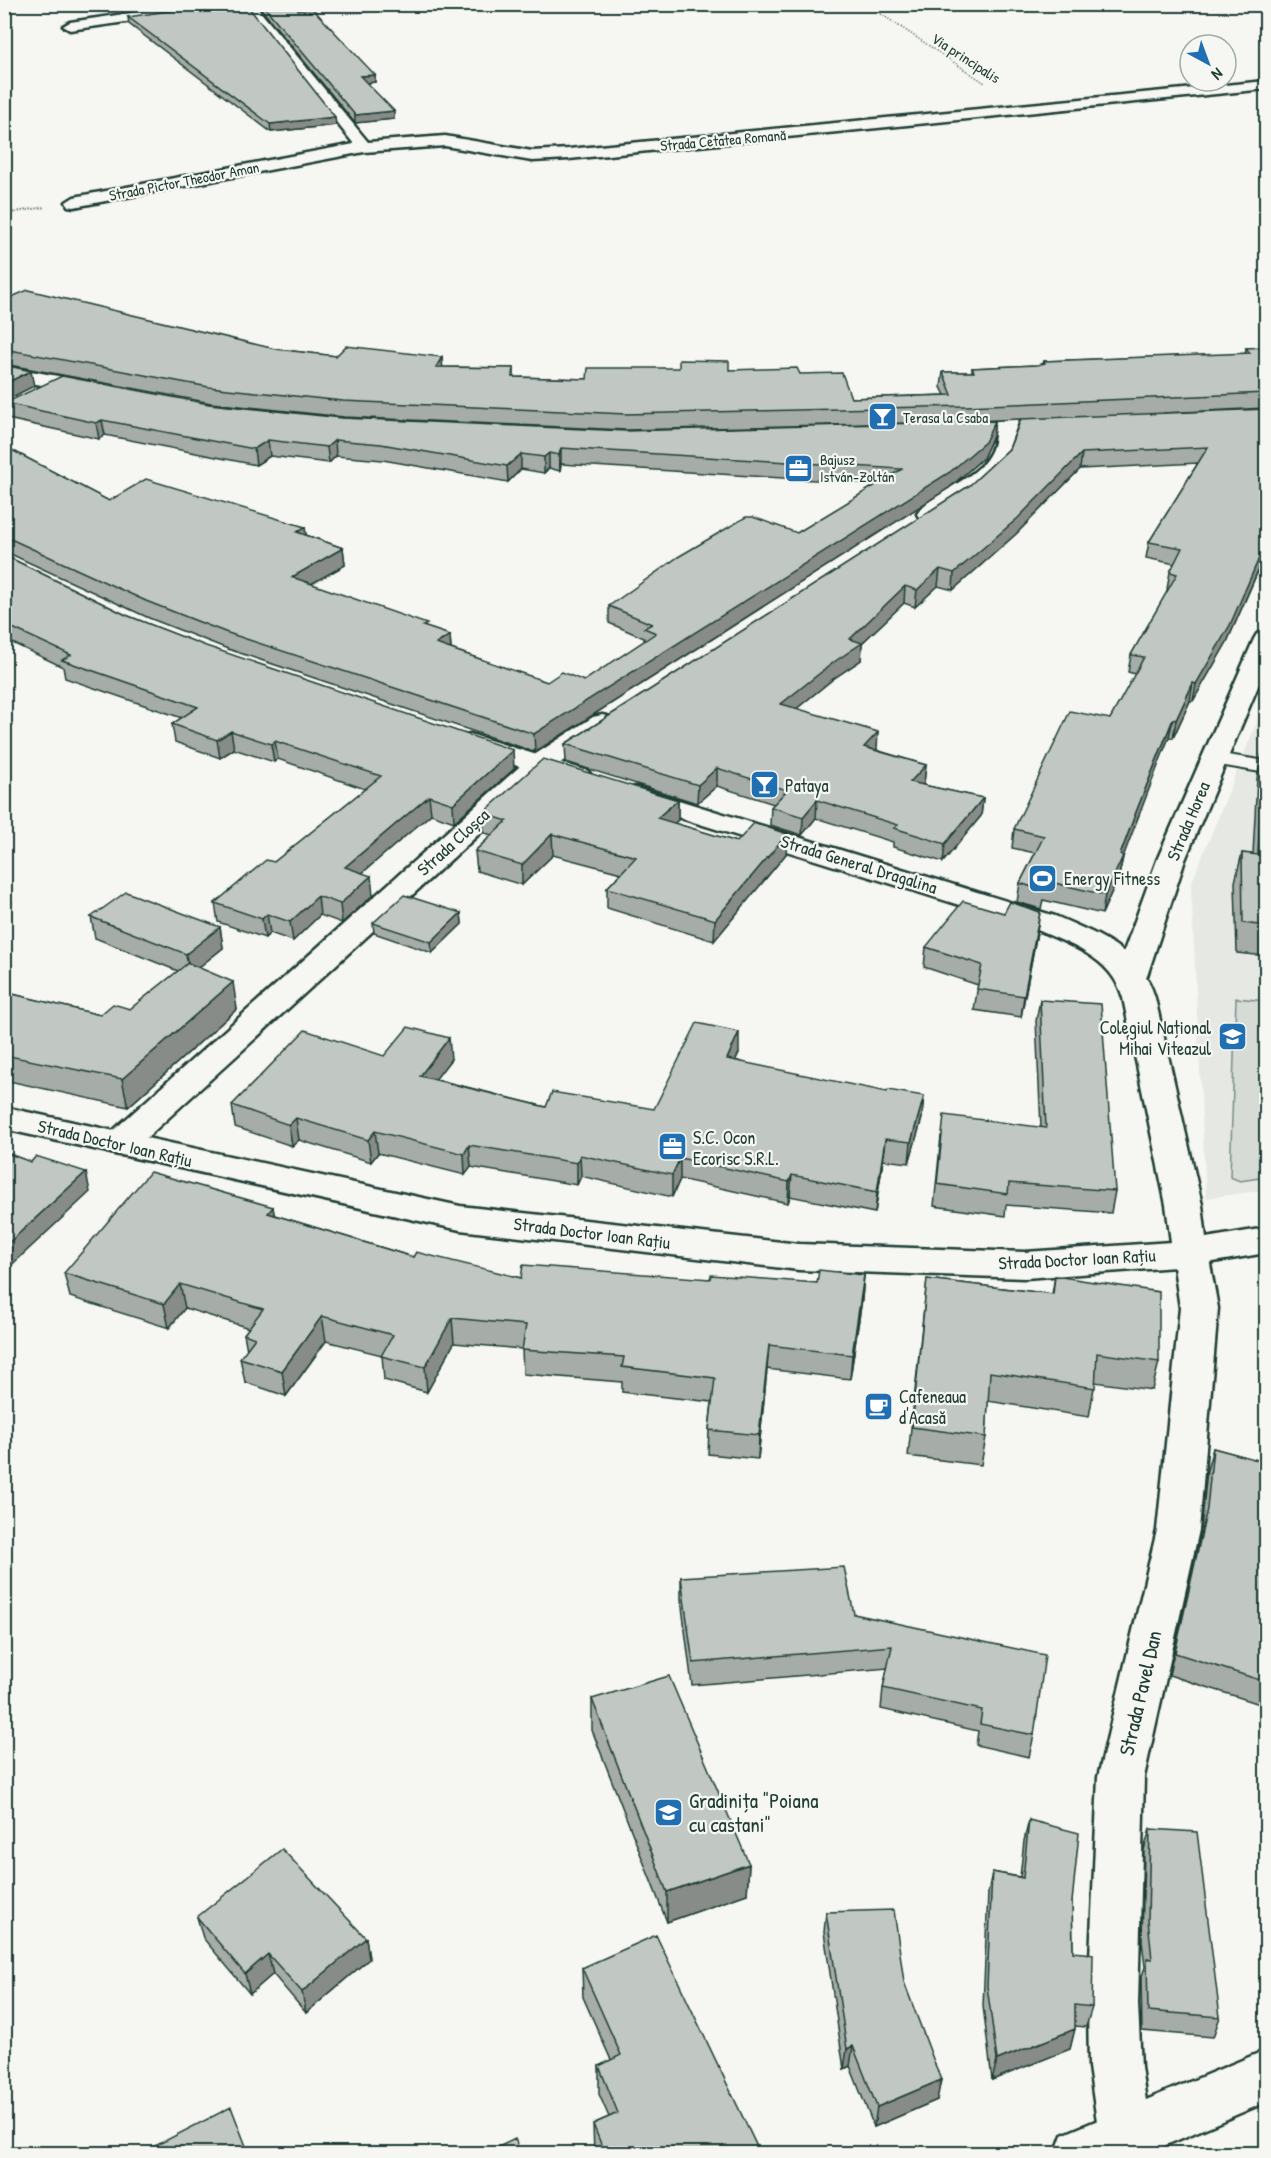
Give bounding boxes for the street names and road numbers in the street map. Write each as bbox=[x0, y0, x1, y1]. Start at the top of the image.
street label: Via principalis bbox=[928, 28, 1005, 88]
street label: Strada Cetatea Romană bbox=[659, 124, 787, 156]
street label: Strada Pictor Theodor Aman bbox=[107, 156, 261, 206]
street label: Strada Horea bbox=[1160, 778, 1216, 864]
street label: Strada Cloșca bbox=[411, 803, 495, 881]
street label: Strada General Dragalina bbox=[778, 828, 940, 900]
street label: Strada Doctor Ioan Rațiu bbox=[35, 1113, 195, 1173]
street label: Strada Doctor Ioan Rațiu bbox=[512, 1211, 672, 1255]
street label: Strada Doctor Ioan Rațiu bbox=[998, 1242, 1156, 1276]
street label: Strada Pavel Dan bbox=[1112, 1628, 1168, 1758]

